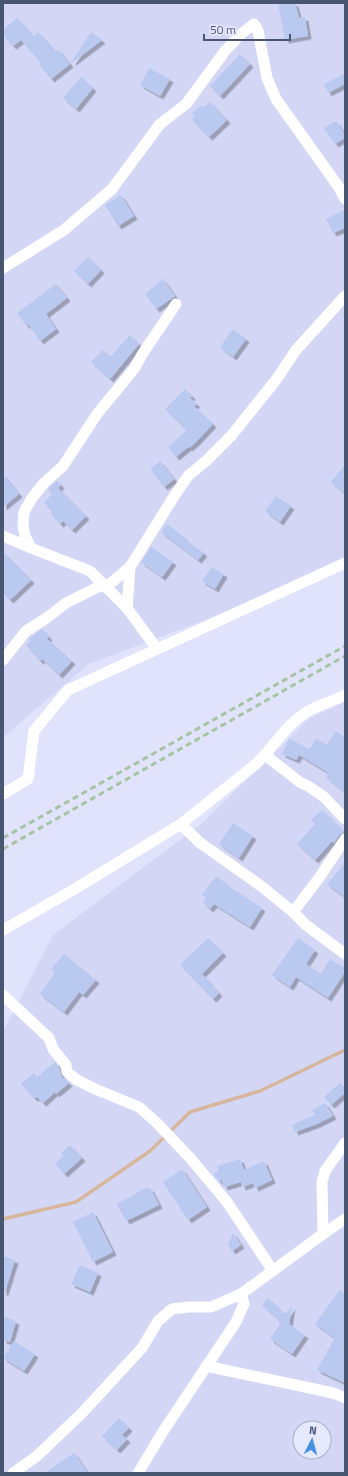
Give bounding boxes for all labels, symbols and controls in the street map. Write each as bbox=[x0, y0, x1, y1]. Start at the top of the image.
scale bar bbox=[204, 16, 290, 42]
text: 50 m bbox=[210, 20, 236, 39]
north arrow bbox=[292, 1420, 332, 1460]
text: N bbox=[308, 1422, 318, 1438]

